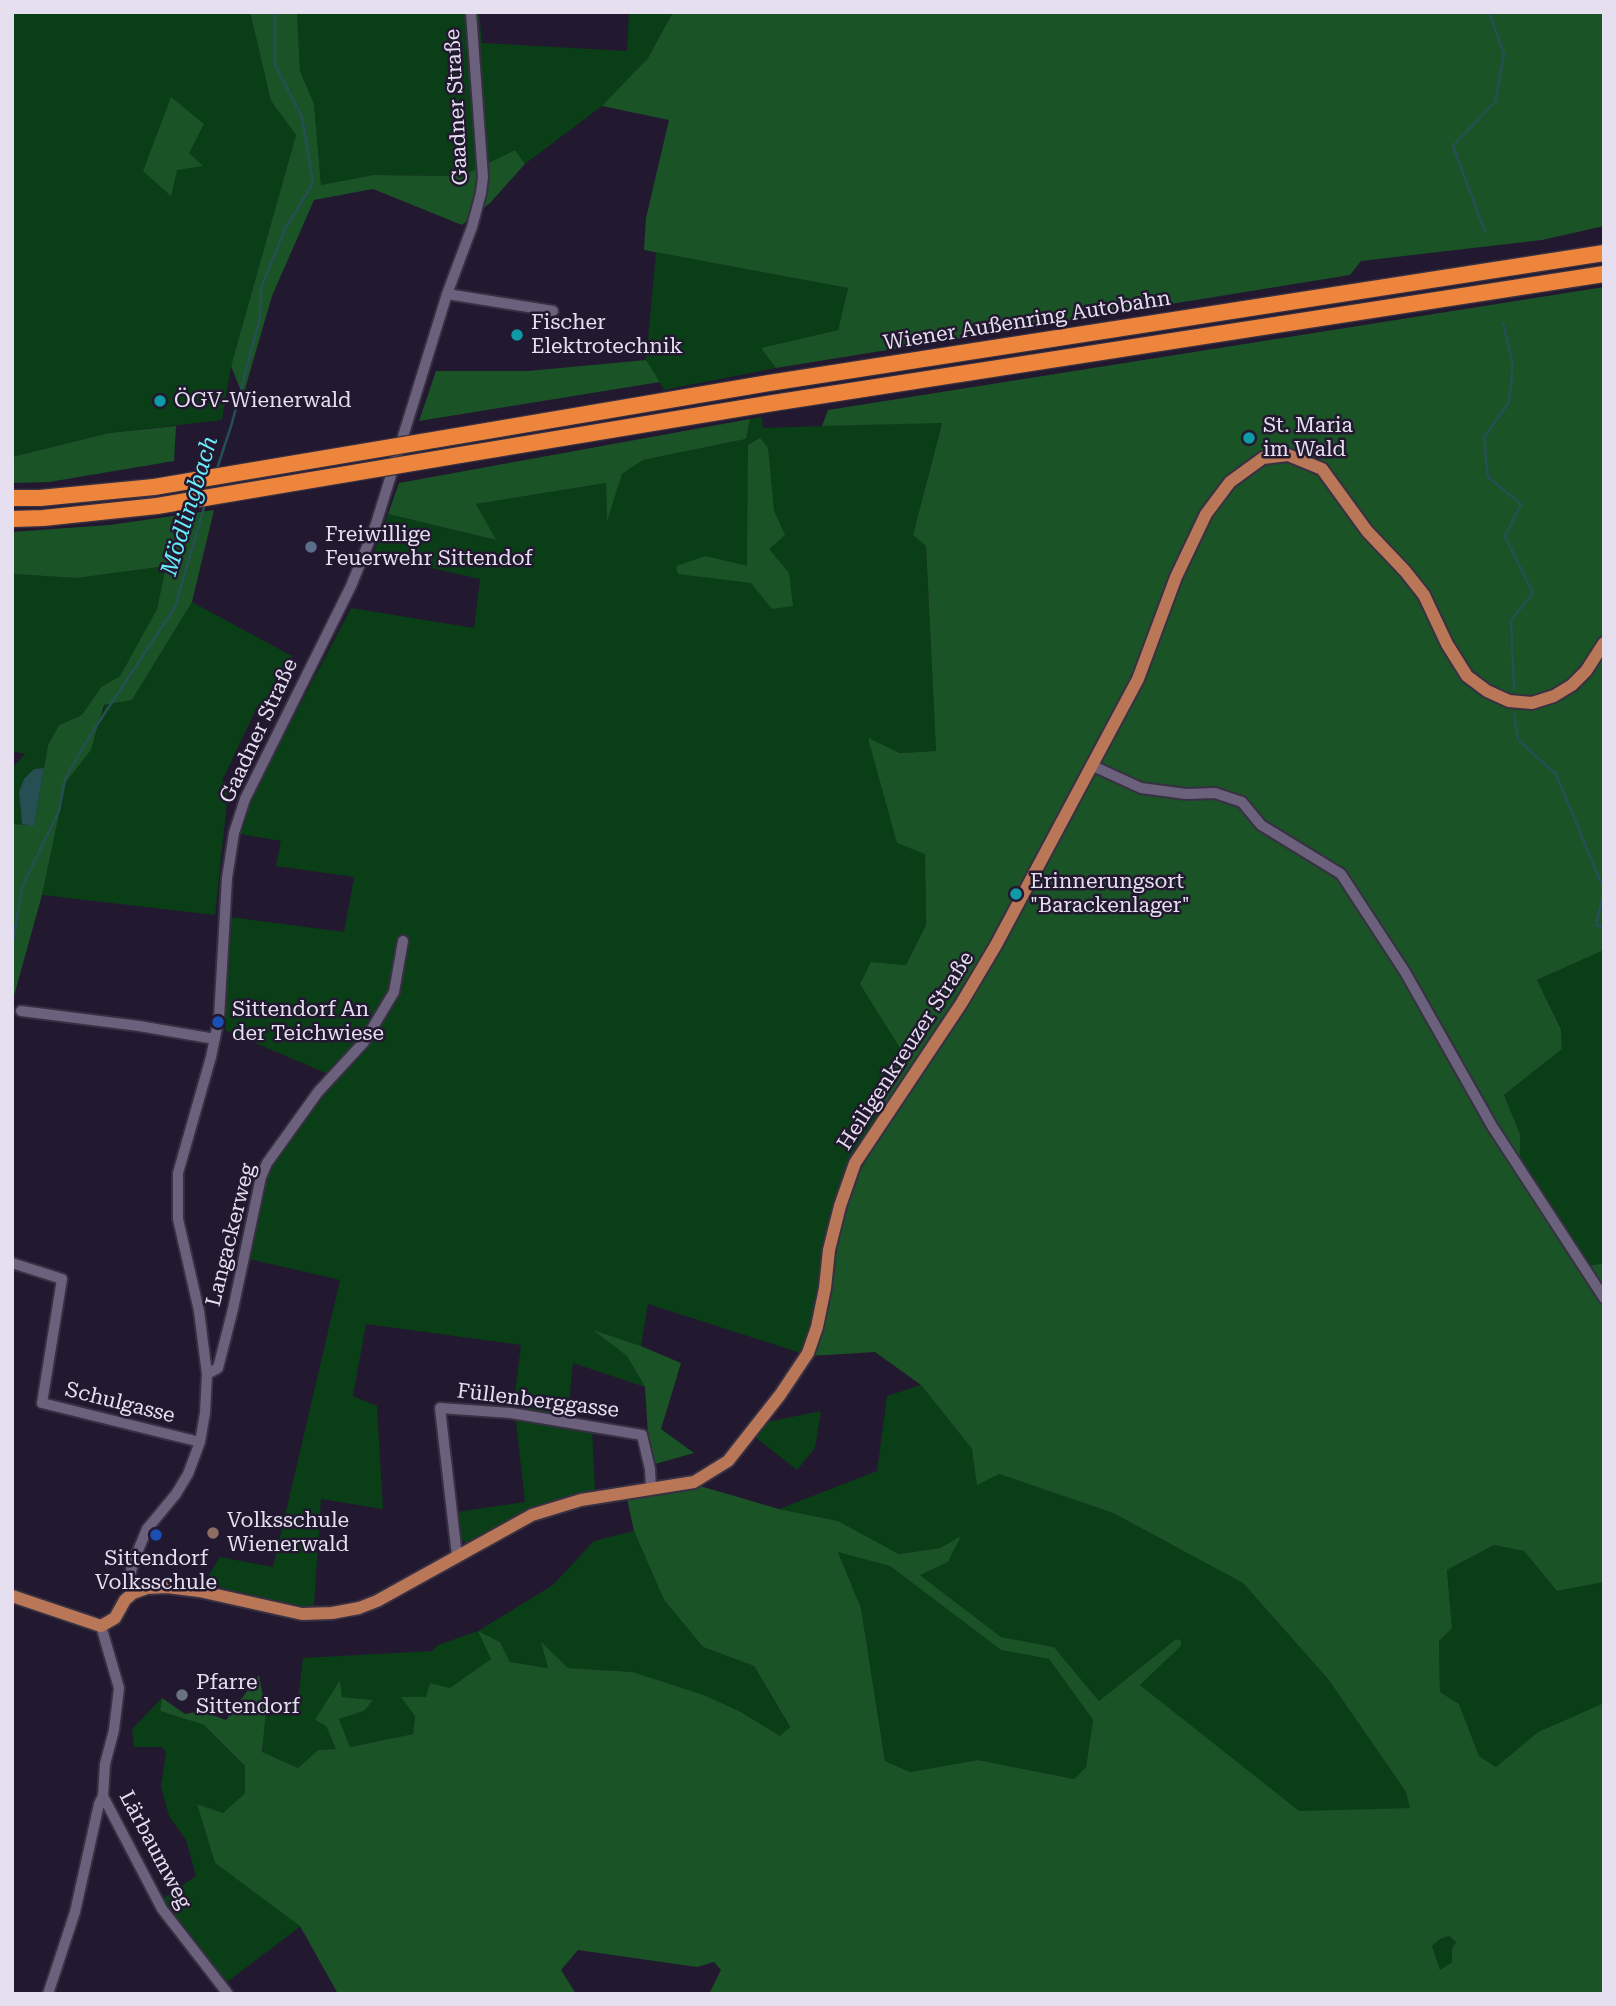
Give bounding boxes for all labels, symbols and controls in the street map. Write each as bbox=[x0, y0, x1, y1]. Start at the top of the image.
street label: Gaadner Straße bbox=[440, 28, 474, 186]
street label: Wiener Außenring Autobahn bbox=[882, 286, 1172, 356]
place label: Fischer Elektrotechnik bbox=[531, 310, 683, 360]
marker: Fischer Elektrotechnik bbox=[509, 327, 525, 343]
place label: ÖGV-Wienerwald bbox=[174, 388, 351, 414]
marker: ÖGV-Wienerwald bbox=[152, 393, 168, 409]
place label: St. Maria im Wald bbox=[1263, 413, 1353, 463]
marker: St. Maria im Wald bbox=[1241, 430, 1257, 446]
water label: Mödlingbach bbox=[156, 433, 224, 579]
place label: Freiwillige Feuerwehr Sittendof bbox=[325, 522, 532, 572]
marker: Freiwillige Feuerwehr Sittendof bbox=[303, 539, 319, 555]
street label: Gaadner Straße bbox=[214, 655, 304, 807]
place label: Erinnerungsort "Barackenlager" bbox=[1030, 869, 1190, 919]
marker: Erinnerungsort "Barackenlager" bbox=[1008, 886, 1024, 902]
street label: Heiligenkreuzer Straße bbox=[832, 947, 980, 1155]
place label: Sittendorf An der Teichwiese bbox=[232, 997, 384, 1047]
marker: Sittendorf An der Teichwiese bbox=[210, 1014, 226, 1030]
street label: Langackerweg bbox=[201, 1161, 261, 1309]
street label: Schulgasse bbox=[62, 1377, 178, 1429]
street label: Füllenberggasse bbox=[455, 1379, 621, 1423]
place label: Volksschule Wienerwald bbox=[227, 1508, 349, 1558]
marker: Volksschule Wienerwald bbox=[205, 1525, 221, 1541]
marker: Sittendorf Volksschule bbox=[148, 1527, 164, 1543]
place label: Sittendorf Volksschule bbox=[95, 1546, 217, 1596]
place label: Pfarre Sittendorf bbox=[196, 1670, 300, 1720]
marker: Pfarre Sittendorf bbox=[174, 1687, 190, 1703]
street label: Lärbaumweg bbox=[113, 1787, 197, 1913]

